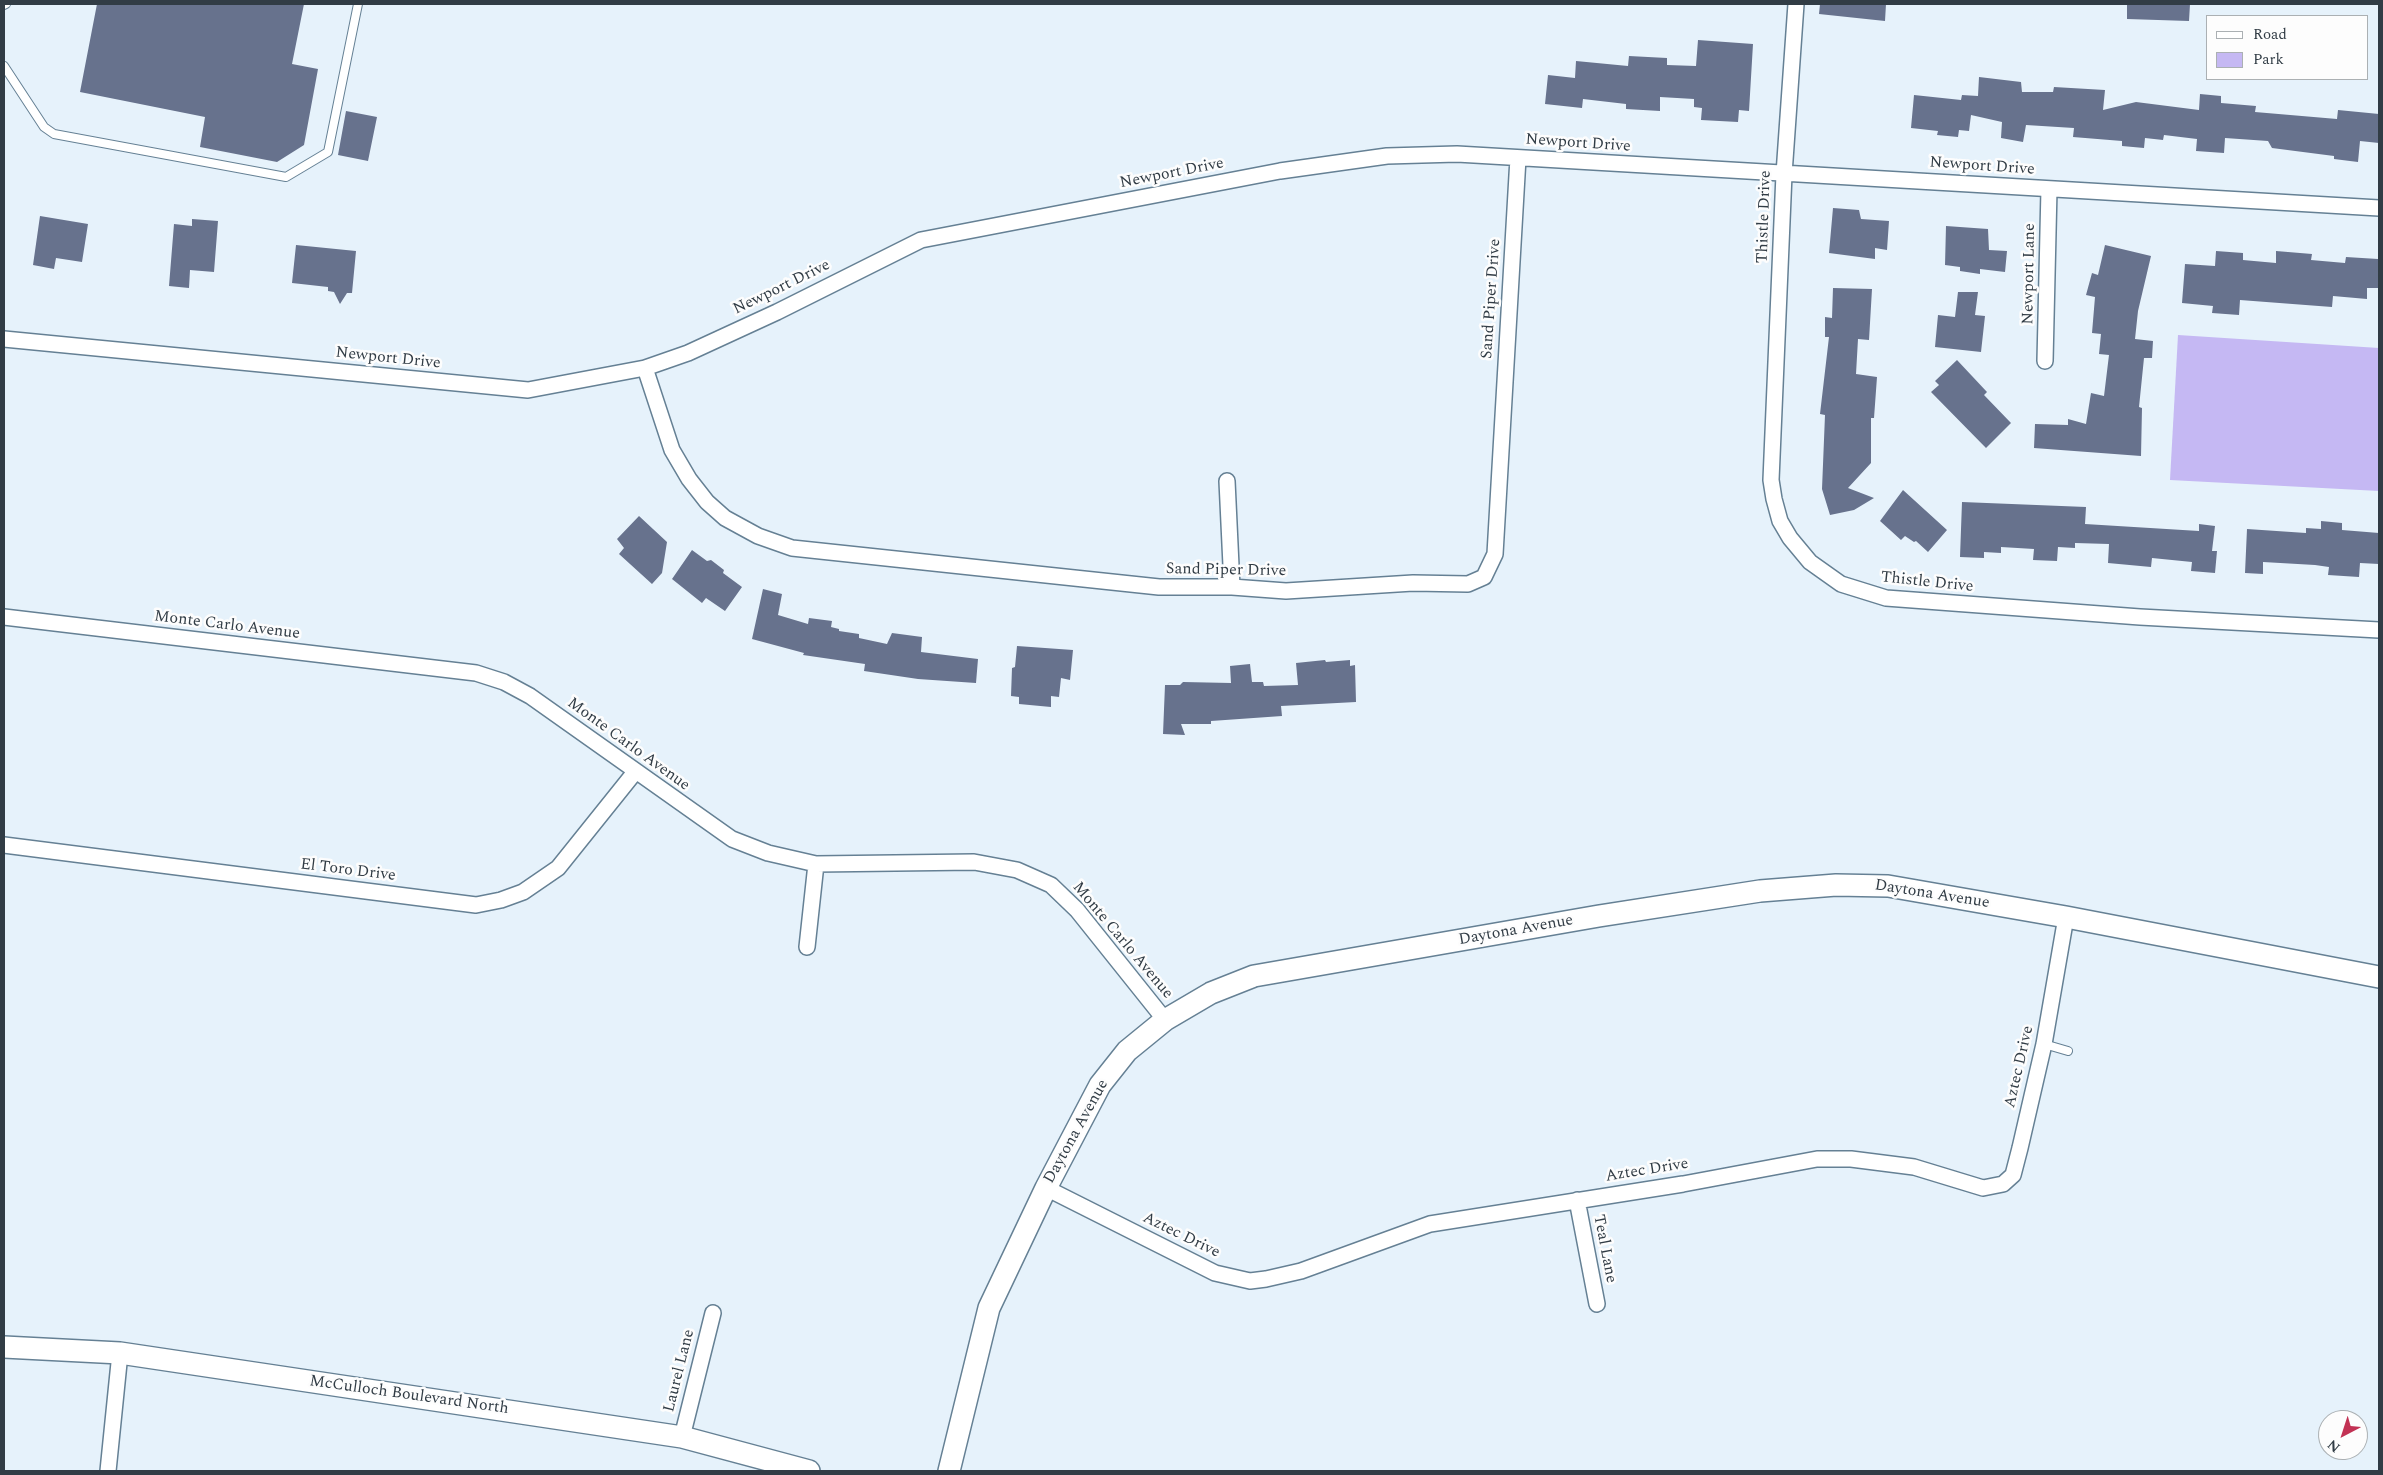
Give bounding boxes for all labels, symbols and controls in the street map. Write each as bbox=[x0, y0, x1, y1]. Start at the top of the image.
legend bbox=[2206, 15, 2368, 80]
text: Road bbox=[2253, 23, 2287, 46]
text: Park bbox=[2253, 48, 2284, 71]
street label: Newport Drive bbox=[1525, 131, 1631, 157]
street label: Newport Drive bbox=[1929, 154, 2035, 180]
street label: Newport Drive bbox=[1118, 155, 1226, 193]
street label: Thistle Drive bbox=[1754, 170, 1776, 264]
street label: Newport Lane bbox=[2020, 223, 2040, 325]
street label: Sand Piper Drive bbox=[1478, 238, 1506, 360]
street label: Newport Drive bbox=[730, 256, 834, 320]
street label: Newport Drive bbox=[335, 344, 441, 374]
street label: Sand Piper Drive bbox=[1166, 560, 1286, 582]
street label: Thistle Drive bbox=[1880, 569, 1974, 597]
street label: Monte Carlo Avenue bbox=[153, 608, 301, 644]
street label: Monte Carlo Avenue bbox=[563, 694, 693, 796]
street label: El Toro Drive bbox=[299, 856, 397, 886]
street label: Daytona Avenue bbox=[1873, 876, 1991, 914]
street label: Monte Carlo Avenue bbox=[1068, 879, 1176, 1003]
street label: Daytona Avenue bbox=[1457, 911, 1575, 951]
street label: Aztec Drive bbox=[2001, 1024, 2039, 1110]
street label: Daytona Avenue bbox=[1040, 1077, 1114, 1187]
street label: Aztec Drive bbox=[1604, 1155, 1690, 1187]
street label: Aztec Drive bbox=[1139, 1209, 1223, 1263]
street label: Teal Lane bbox=[1588, 1213, 1620, 1285]
street label: Laurel Lane bbox=[660, 1328, 700, 1414]
street label: McCulloch Boulevard North bbox=[308, 1373, 510, 1419]
north arrow bbox=[2318, 1410, 2368, 1460]
text: N bbox=[2323, 1434, 2345, 1458]

